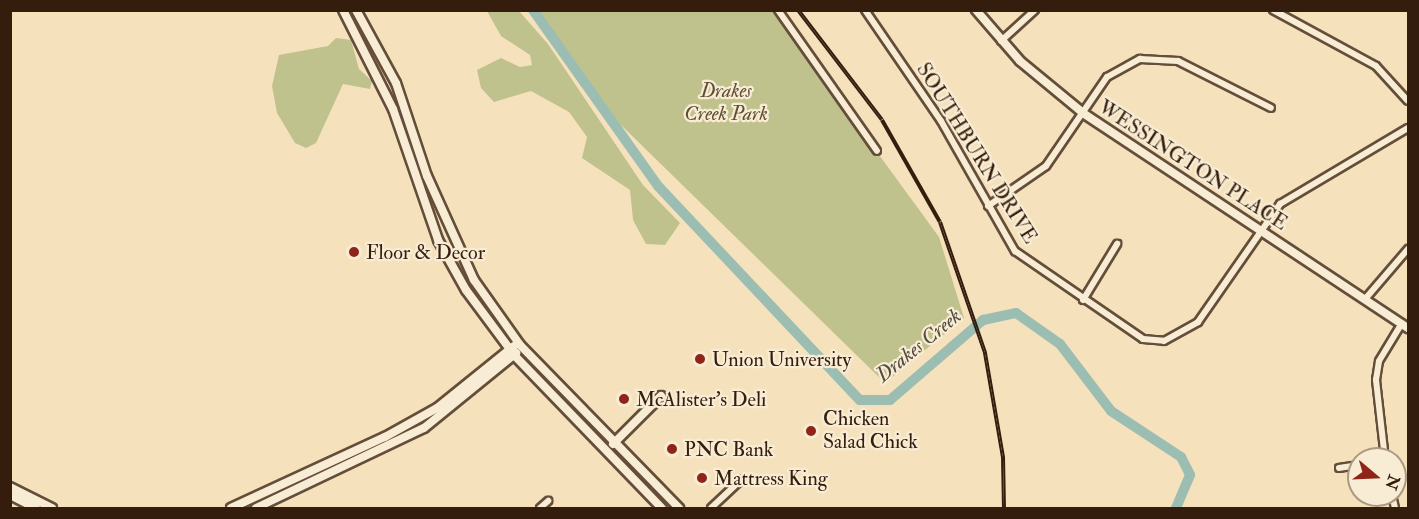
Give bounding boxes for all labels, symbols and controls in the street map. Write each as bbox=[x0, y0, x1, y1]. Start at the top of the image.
street label: SOUTHBURN DRIVE bbox=[912, 58, 1042, 248]
park label: Drakes Creek Park bbox=[684, 78, 768, 125]
street label: WESSINGTON PLACE bbox=[1094, 95, 1292, 235]
place label: Floor & Decor bbox=[366, 240, 485, 264]
marker: Floor & Decor bbox=[347, 245, 361, 259]
water label: Drakes Creek bbox=[871, 304, 967, 388]
place label: Union University bbox=[712, 347, 851, 371]
marker: Union University bbox=[693, 352, 707, 366]
place label: McAlister's Deli bbox=[636, 387, 766, 411]
marker: McAlister's Deli bbox=[617, 392, 631, 406]
place label: Chicken Salad Chick bbox=[823, 407, 918, 454]
marker: Chicken Salad Chick bbox=[804, 424, 818, 438]
place label: PNC Bank bbox=[684, 437, 773, 461]
marker: PNC Bank bbox=[665, 442, 679, 456]
north arrow bbox=[1347, 447, 1407, 507]
place label: Mattress King bbox=[714, 466, 828, 490]
marker: Mattress King bbox=[695, 471, 709, 485]
text: N bbox=[1380, 472, 1404, 492]

